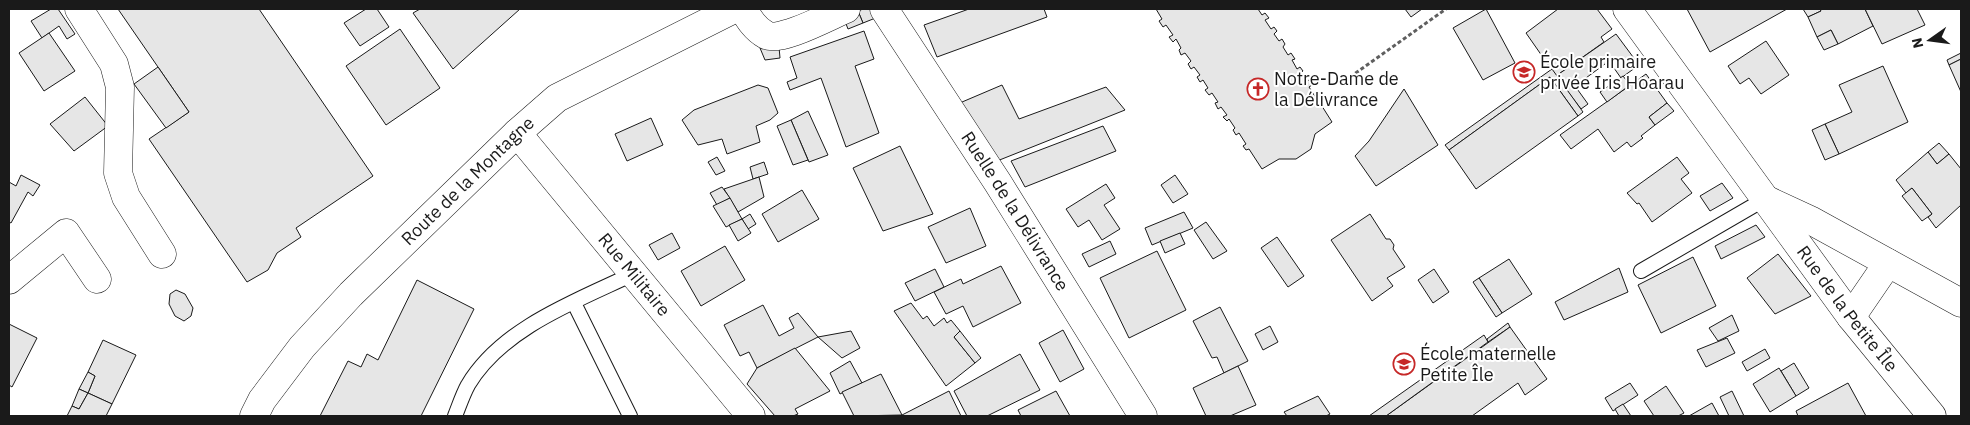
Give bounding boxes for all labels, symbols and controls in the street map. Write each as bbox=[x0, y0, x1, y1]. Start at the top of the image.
north arrow bbox=[1905, 15, 1955, 65]
text: N bbox=[1907, 36, 1927, 50]
place label: École primaire privée Iris Hoarau bbox=[1540, 50, 1684, 94]
school or university icon: École primaire privée Iris Hoarau bbox=[1512, 60, 1536, 84]
place label: Notre-Dame de la Délivrance bbox=[1274, 67, 1399, 111]
church icon: Notre-Dame de la Délivrance bbox=[1246, 77, 1270, 101]
street label: Route de la Montagne bbox=[396, 111, 539, 250]
street label: Ruelle de la Délivrance bbox=[956, 127, 1074, 295]
street label: Rue Militaire bbox=[593, 228, 676, 321]
street label: Rue de la Petite Île bbox=[1792, 241, 1903, 376]
place label: École maternelle Petite Île bbox=[1420, 342, 1556, 386]
school or university icon: École maternelle Petite Île bbox=[1392, 352, 1416, 376]

